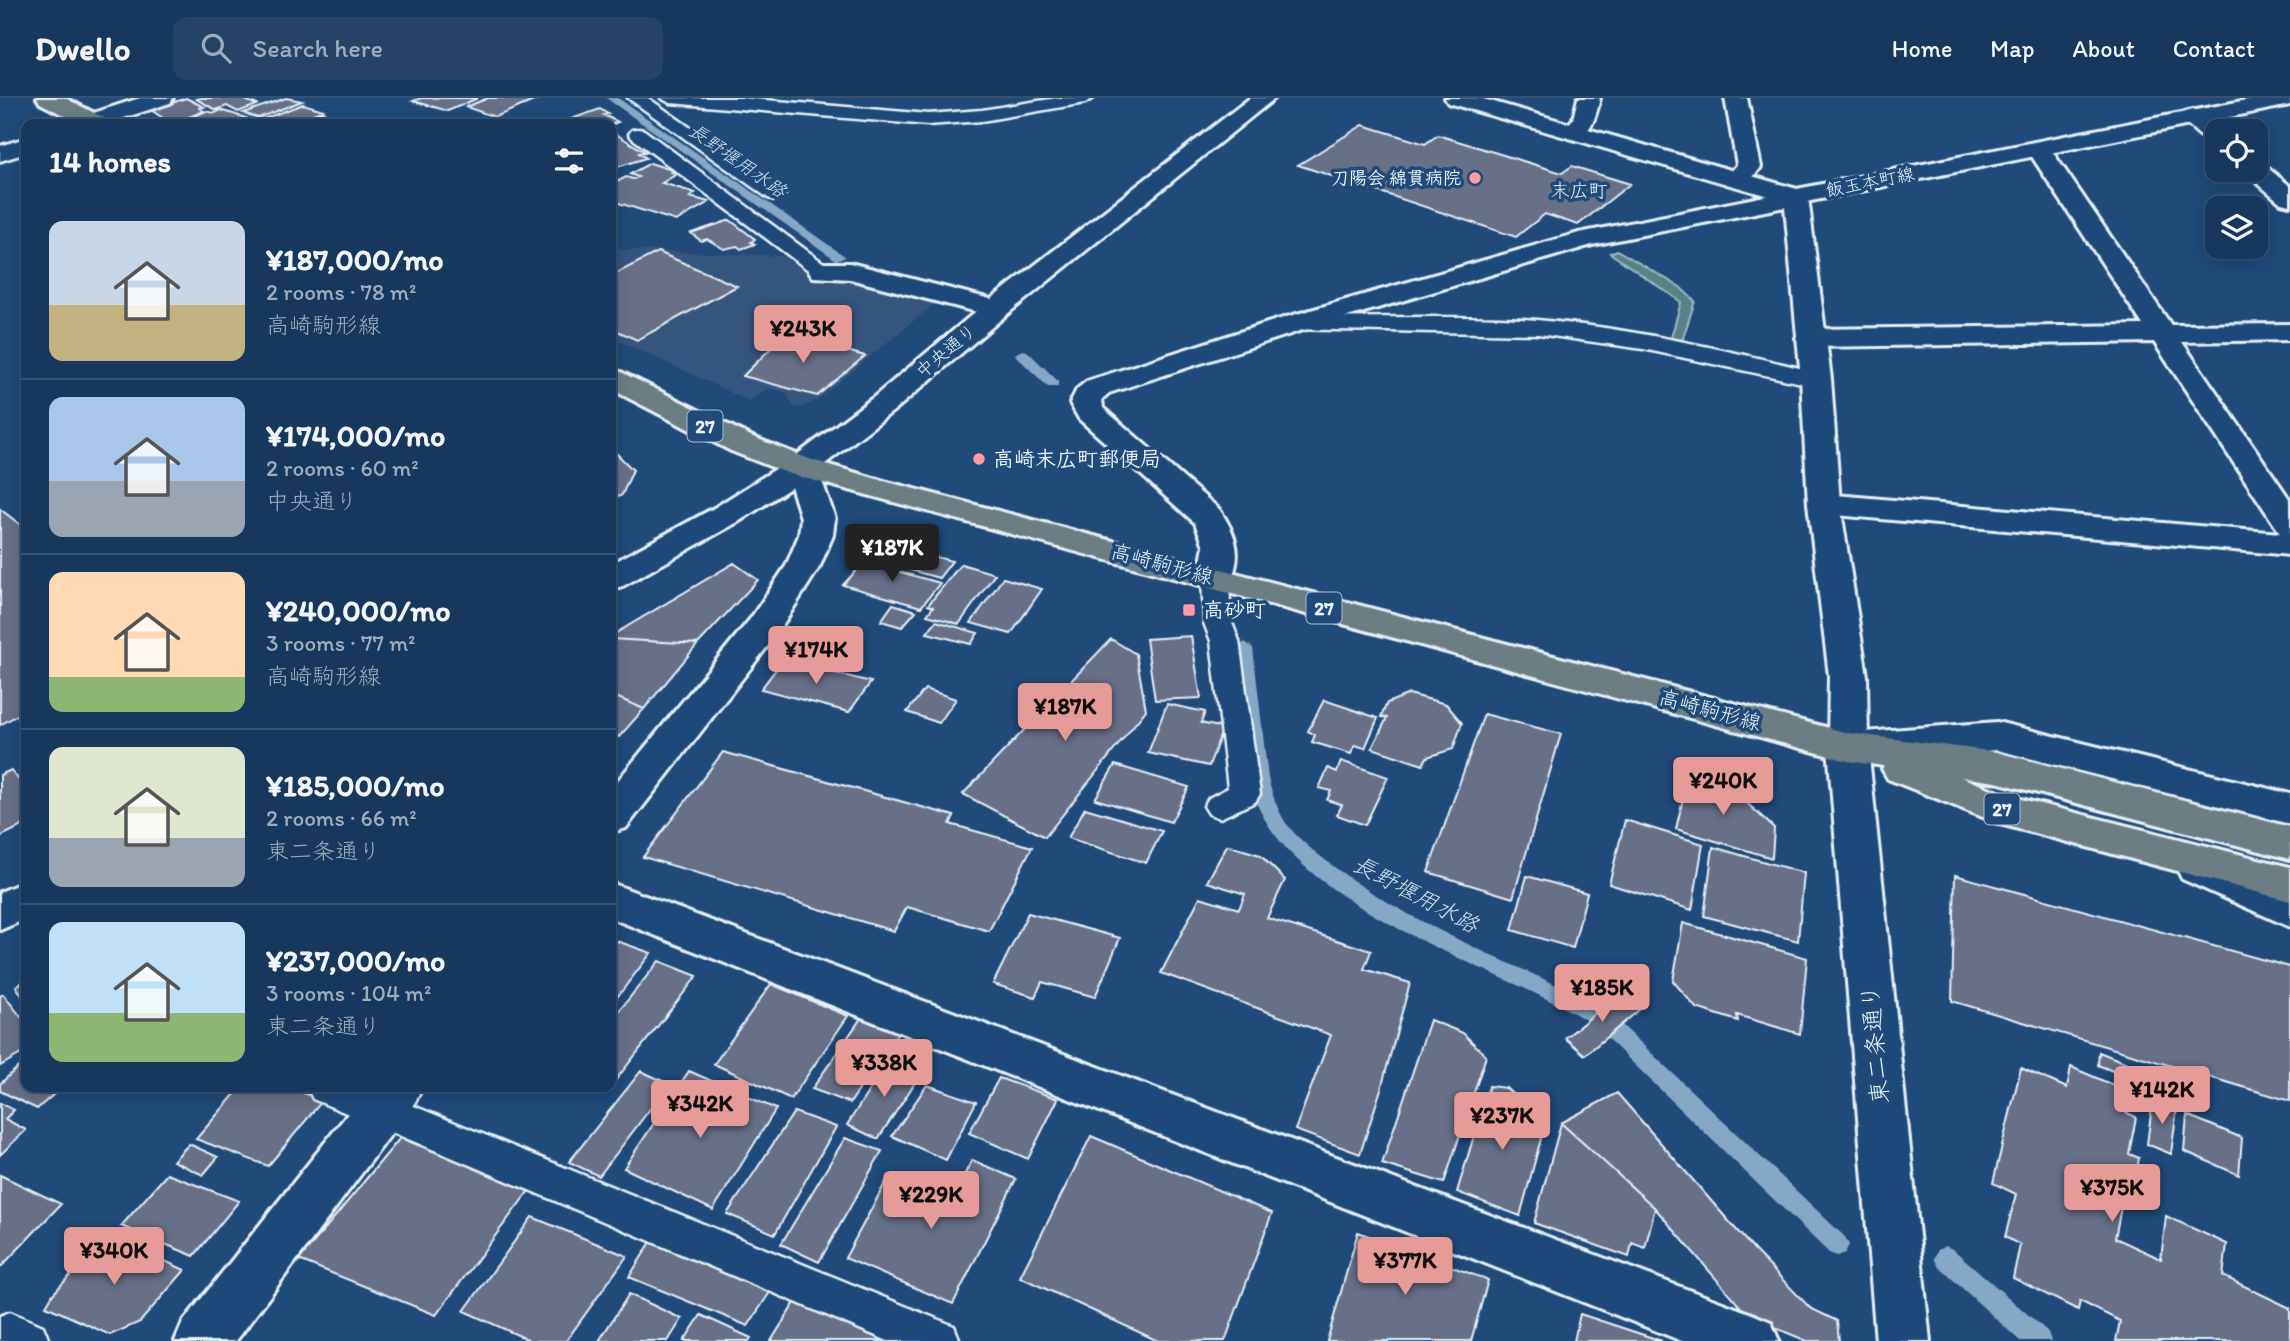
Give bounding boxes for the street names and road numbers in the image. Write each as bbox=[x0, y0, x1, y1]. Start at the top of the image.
street label: 飯玉本町線 bbox=[1824, 163, 1916, 201]
street label: 中央通り bbox=[911, 319, 981, 383]
road number: 27 bbox=[688, 410, 722, 442]
street label: 高崎駒形線 bbox=[1108, 538, 1216, 589]
road number: 27 bbox=[1306, 593, 1342, 624]
street label: 高崎駒形線 bbox=[1656, 684, 1764, 735]
road number: 27 bbox=[1984, 794, 2020, 824]
street label: 東二条通り bbox=[1855, 983, 1894, 1105]

